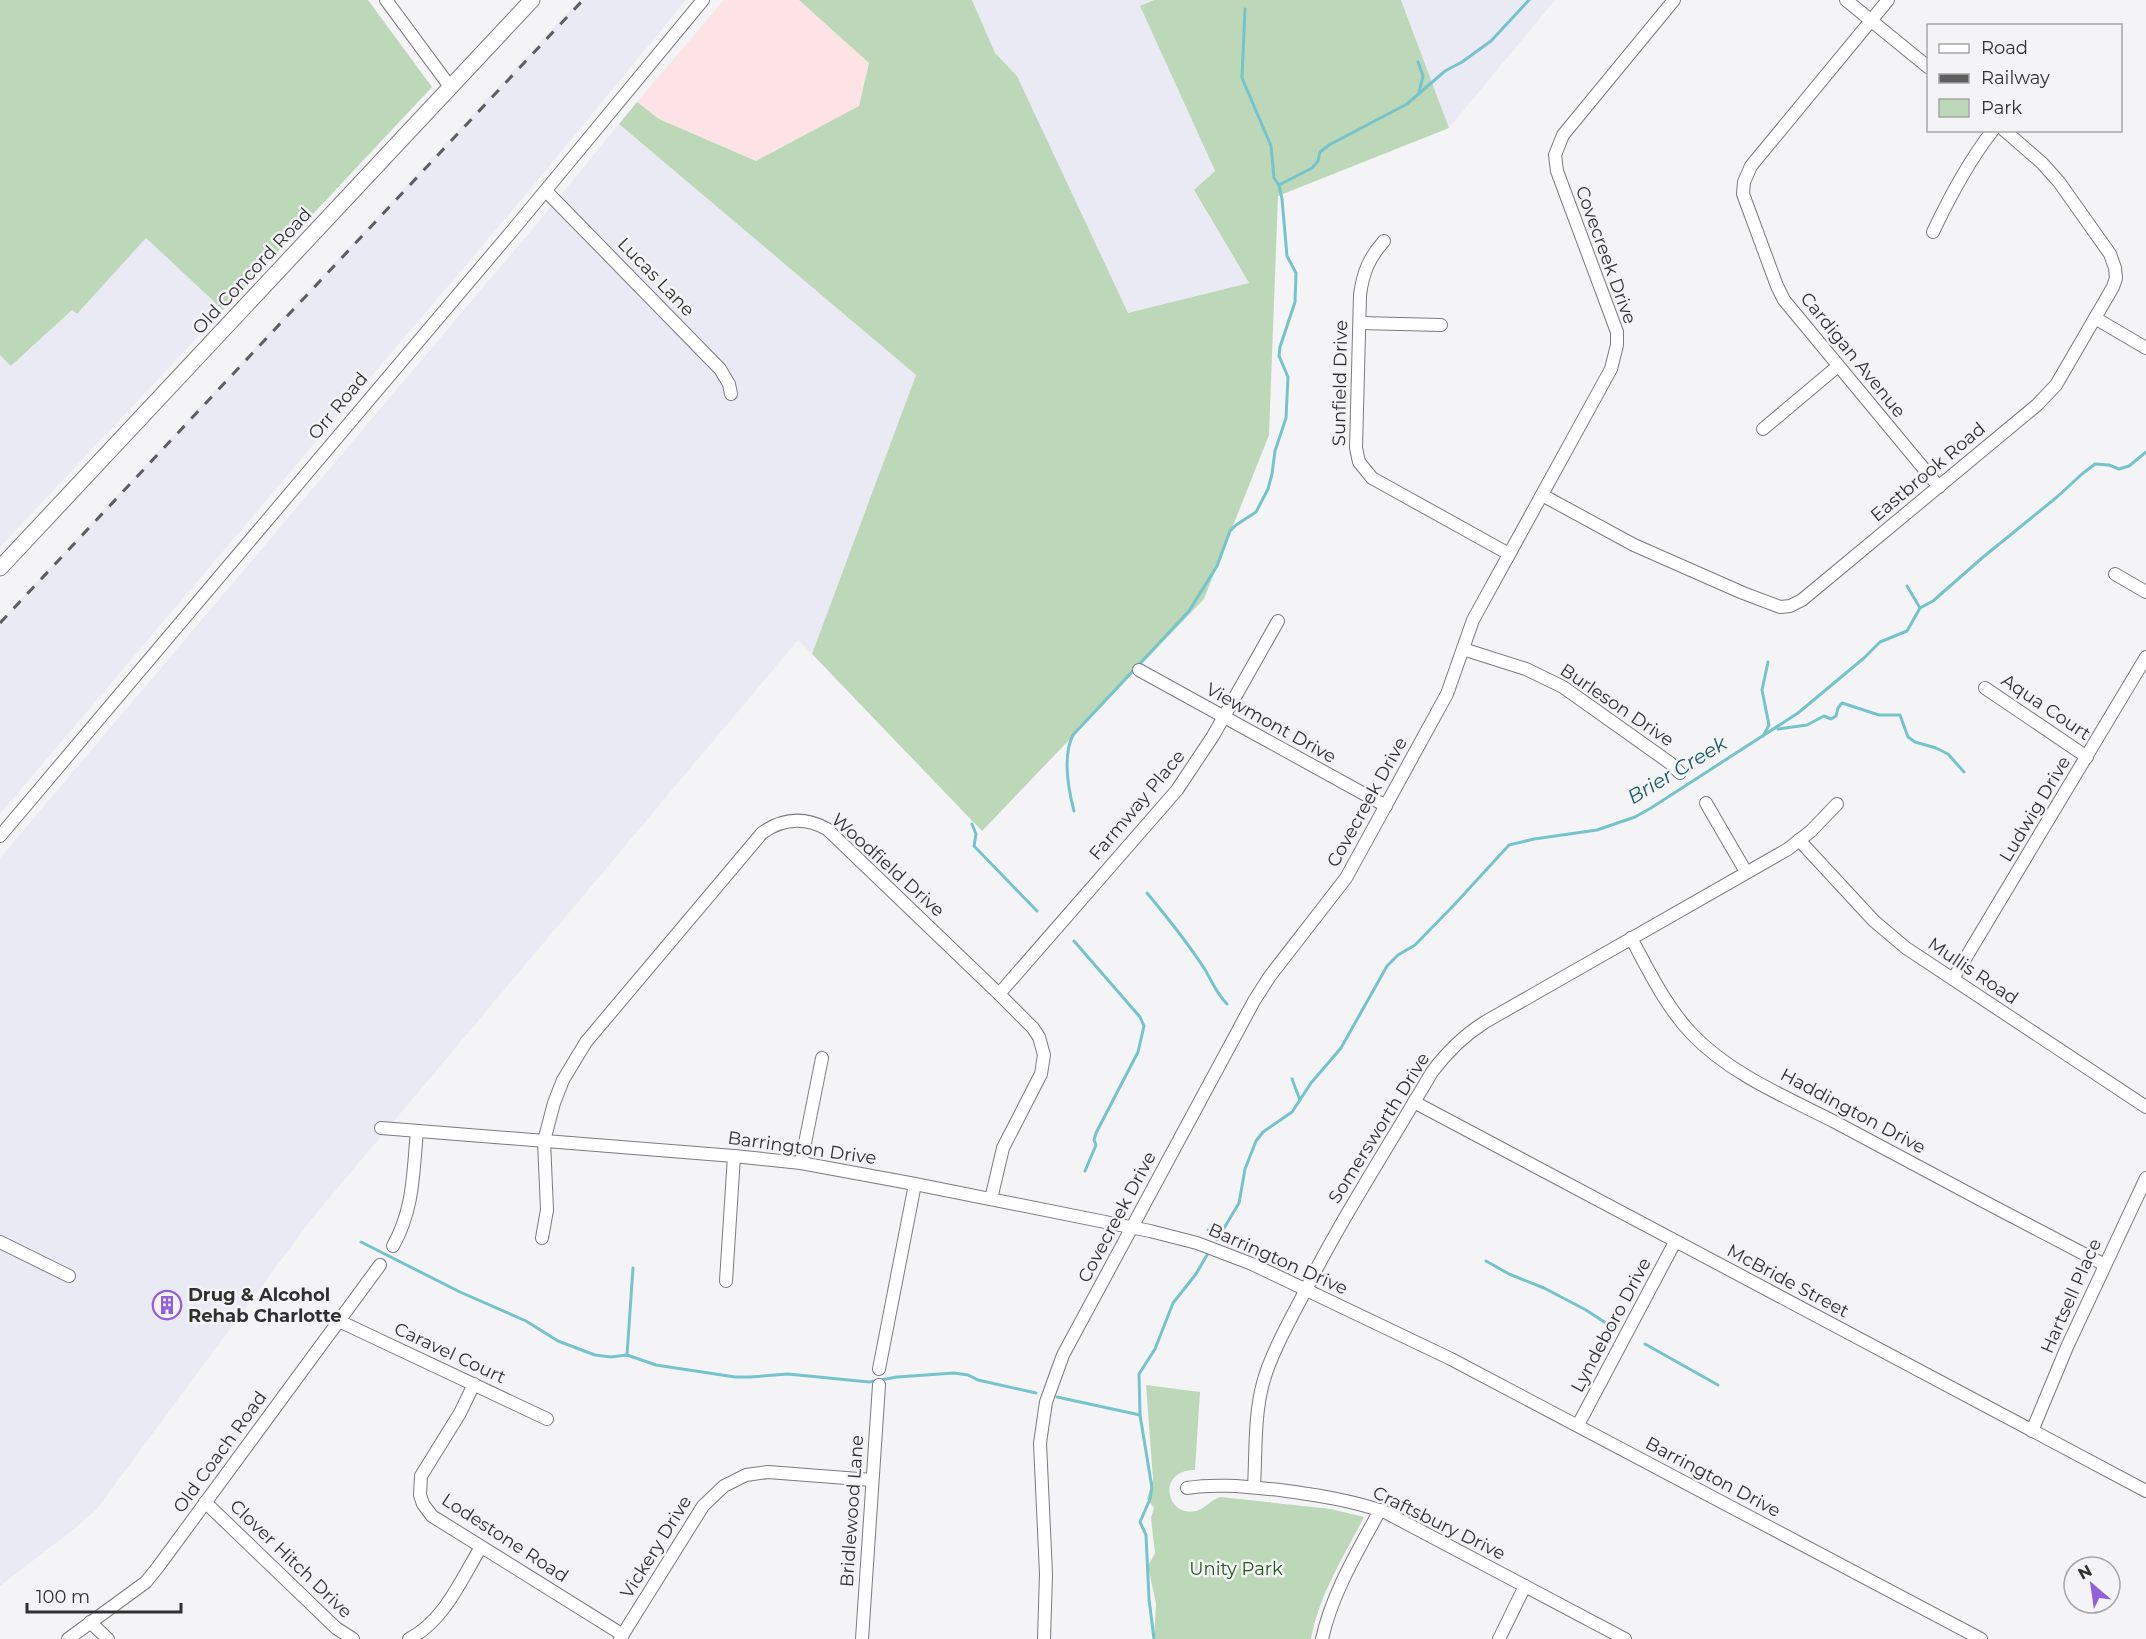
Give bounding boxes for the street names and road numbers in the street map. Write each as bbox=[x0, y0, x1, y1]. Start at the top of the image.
street label: Covecreek Drive bbox=[1571, 183, 1641, 327]
street label: Old Concord Road bbox=[188, 203, 316, 339]
street label: Lucas Lane bbox=[613, 233, 699, 321]
street label: Cardigan Avenue bbox=[1796, 288, 1910, 422]
street label: Sunfield Drive bbox=[1328, 320, 1352, 446]
street label: Orr Road bbox=[303, 368, 373, 444]
street label: Eastbrook Road bbox=[1866, 418, 1990, 526]
street label: Burleson Drive bbox=[1556, 659, 1678, 751]
street label: Aqua Court bbox=[1997, 669, 2095, 745]
street label: Viewmont Drive bbox=[1202, 678, 1340, 768]
street label: Covecreek Drive bbox=[1322, 733, 1412, 871]
street label: Farmway Place bbox=[1085, 745, 1190, 865]
street label: Ludwig Drive bbox=[1995, 752, 2075, 866]
street label: Woodfield Drive bbox=[827, 809, 949, 922]
street label: Mullis Road bbox=[1924, 933, 2022, 1009]
street label: Somersworth Drive bbox=[1324, 1048, 1434, 1208]
street label: Haddington Drive bbox=[1777, 1063, 1929, 1159]
street label: Barrington Drive bbox=[726, 1127, 878, 1169]
street label: Covecreek Drive bbox=[1073, 1148, 1161, 1286]
street label: Barrington Drive bbox=[1205, 1218, 1351, 1300]
street label: Hartsell Place bbox=[2036, 1235, 2106, 1357]
street label: McBride Street bbox=[1723, 1240, 1853, 1322]
street label: Lyndeboro Drive bbox=[1566, 1254, 1656, 1396]
street label: Caravel Court bbox=[391, 1318, 509, 1388]
street label: Old Coach Road bbox=[168, 1387, 272, 1517]
street label: Barrington Drive bbox=[1642, 1432, 1784, 1522]
street label: Bridlewood Lane bbox=[836, 1434, 868, 1588]
street label: Craftsbury Drive bbox=[1369, 1481, 1509, 1565]
street label: Lodestone Road bbox=[437, 1489, 573, 1587]
street label: Vickery Drive bbox=[616, 1491, 696, 1602]
street label: Clover Hitch Drive bbox=[225, 1495, 357, 1623]

